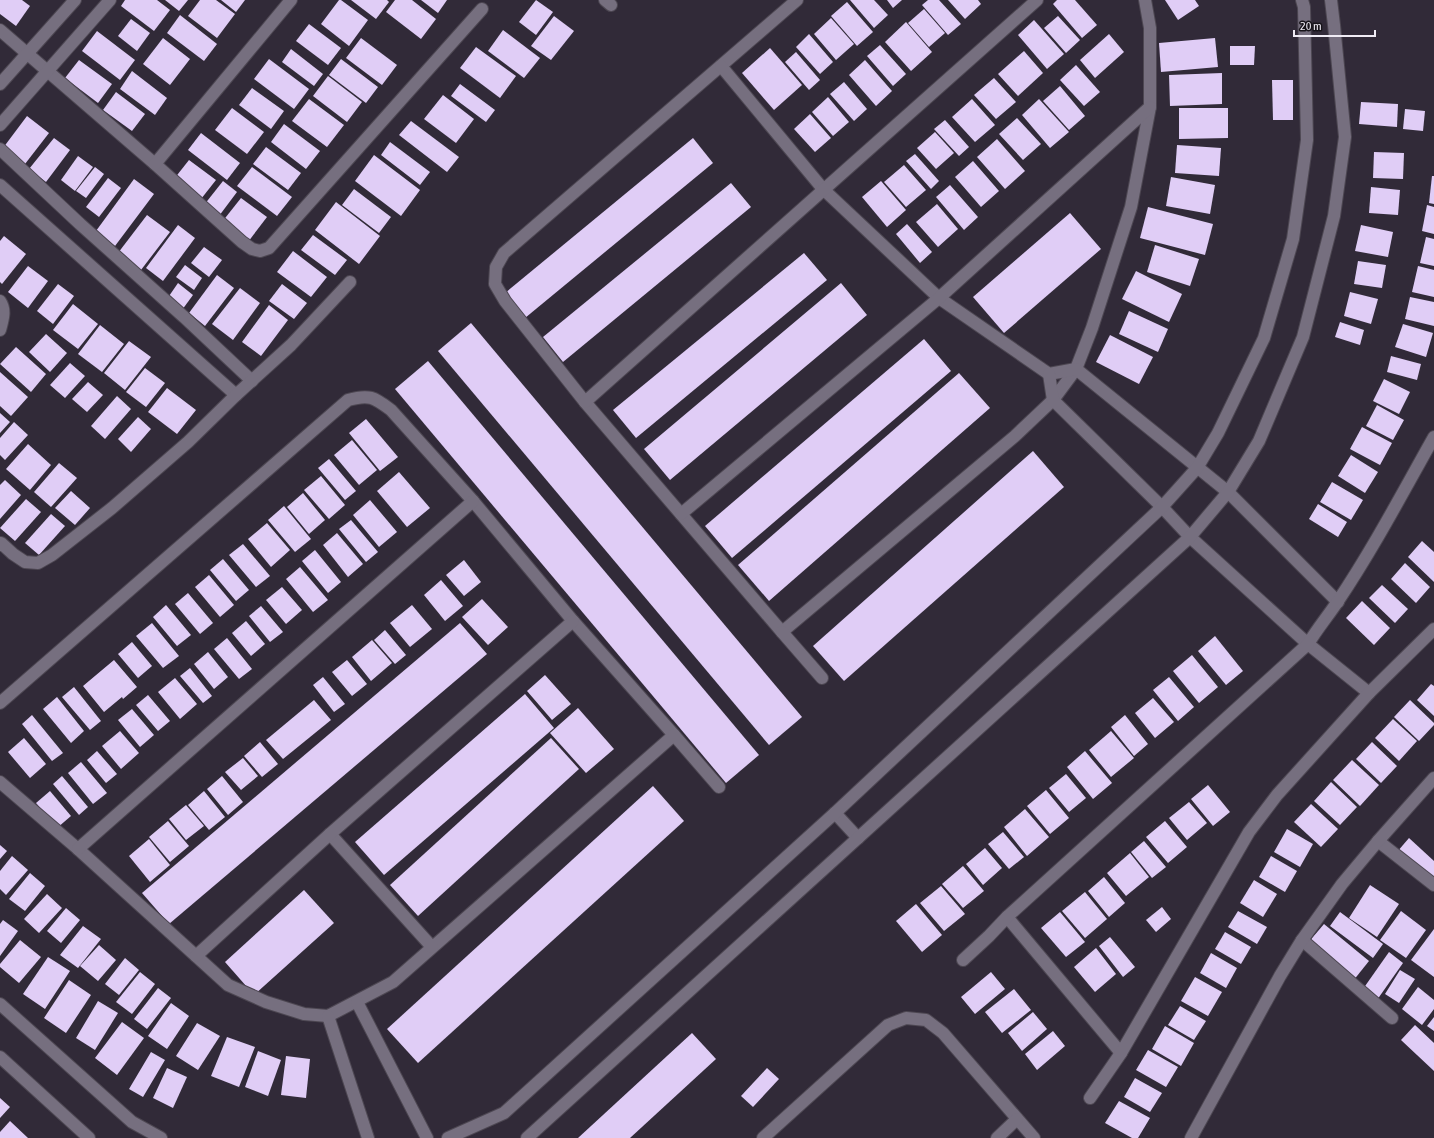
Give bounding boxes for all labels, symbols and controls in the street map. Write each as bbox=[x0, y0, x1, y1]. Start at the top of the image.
scale bar bbox=[1294, 12, 1375, 38]
text: 20 m bbox=[1300, 19, 1322, 33]

